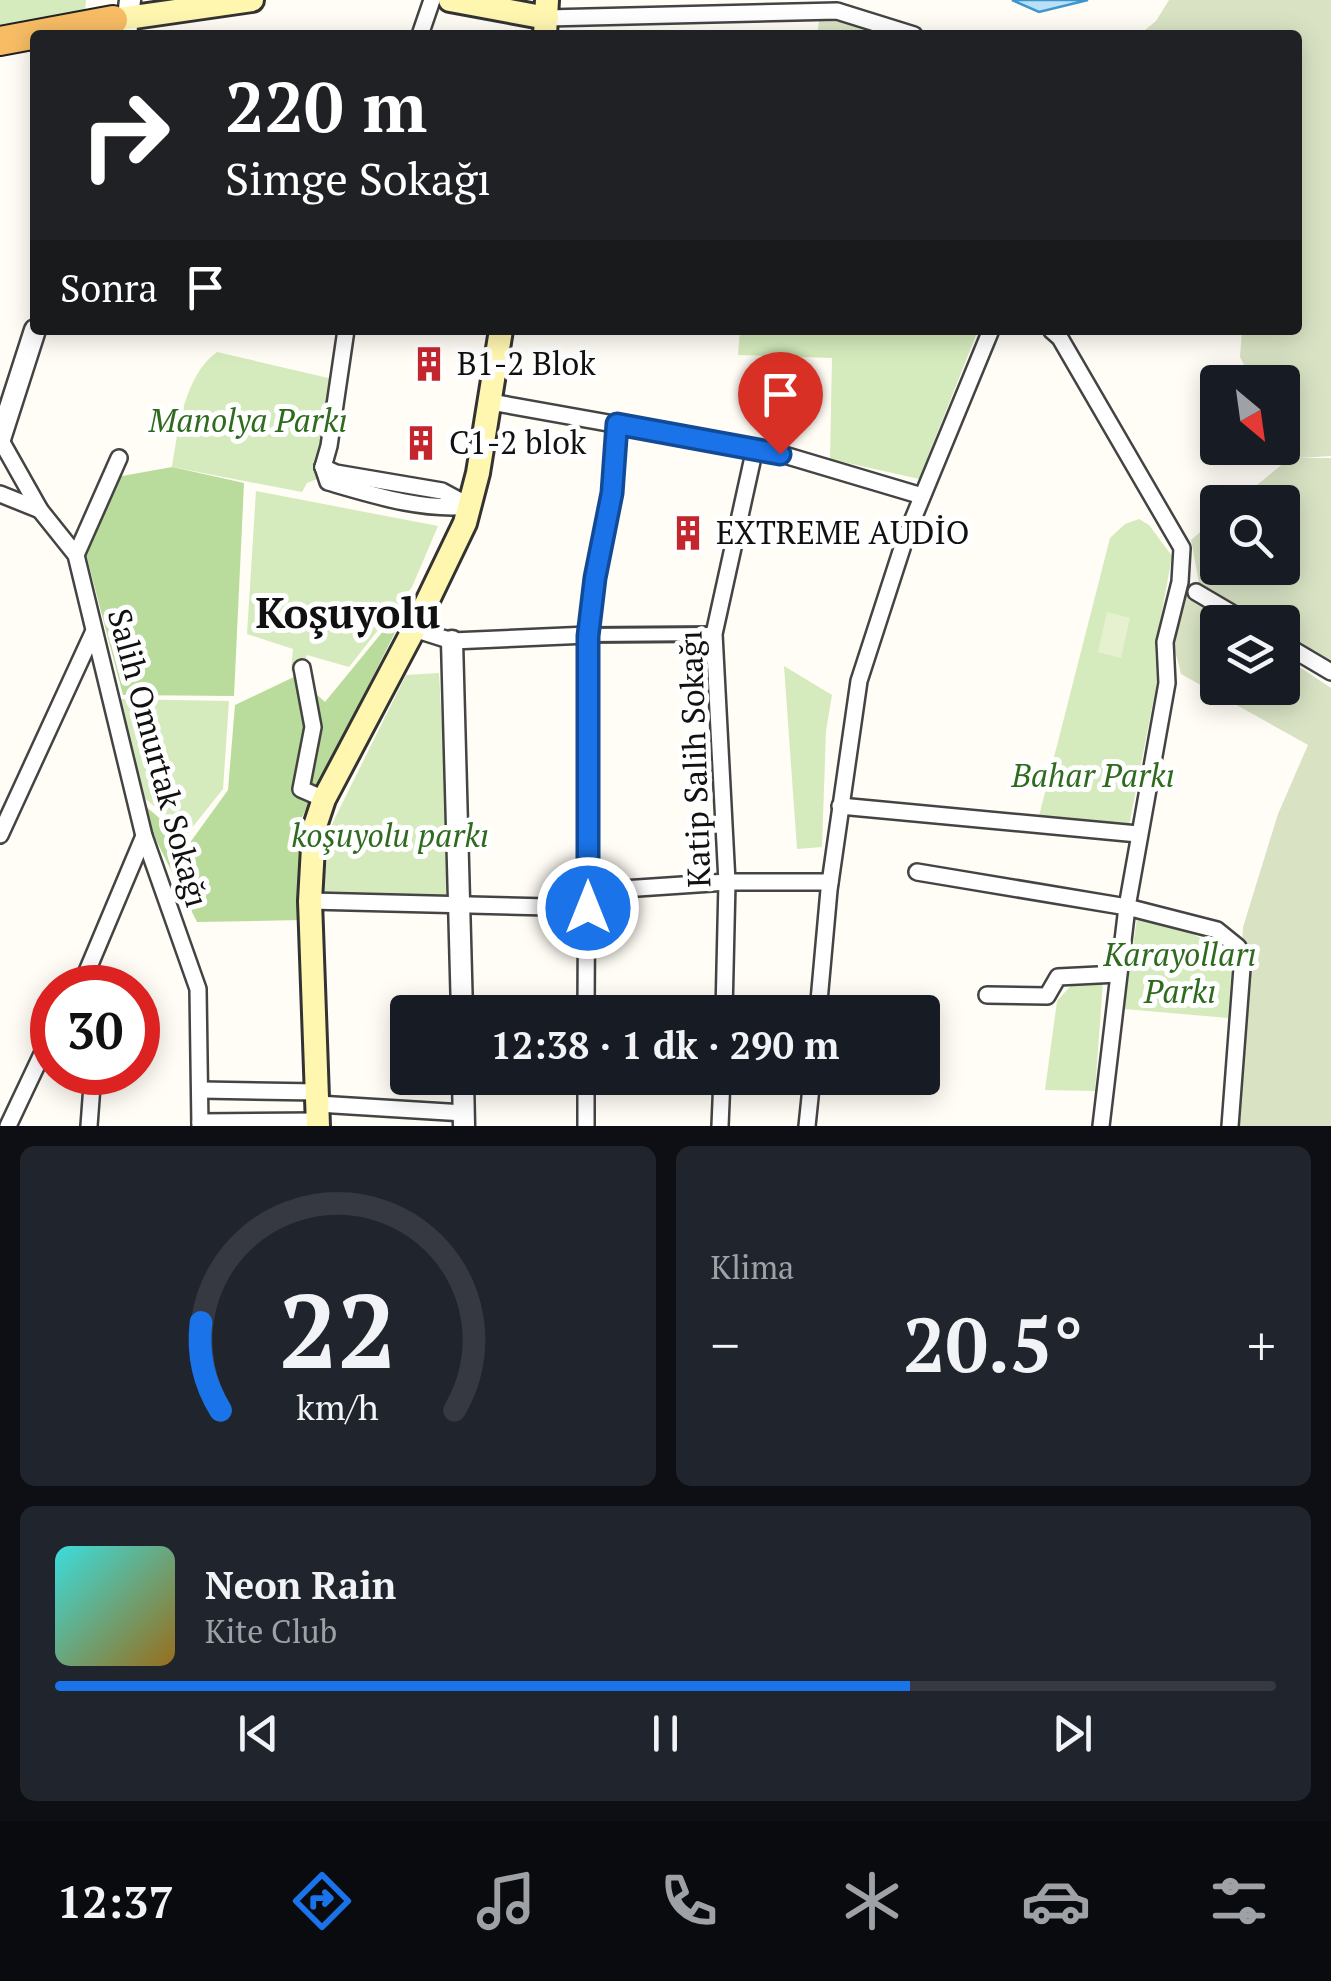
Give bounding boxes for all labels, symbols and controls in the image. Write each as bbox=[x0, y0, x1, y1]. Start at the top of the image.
text: 220 m bbox=[225, 59, 427, 152]
icon: right bbox=[60, 70, 190, 200]
text: Simge Sokağı bbox=[225, 148, 491, 208]
icon: arrive bbox=[178, 260, 233, 315]
text: Sonra bbox=[60, 263, 158, 313]
place label: B1-2 Blok bbox=[457, 342, 596, 384]
building icon: B1-2 Blok bbox=[410, 345, 448, 383]
pin bbox=[738, 352, 823, 455]
north arrow bbox=[1200, 365, 1300, 465]
map controls bbox=[1200, 365, 1300, 705]
icon: arrive bbox=[753, 367, 808, 422]
park label: Manolya Parkı bbox=[148, 399, 347, 441]
place label: C1-2 blok bbox=[449, 421, 587, 463]
building icon: C1-2 blok bbox=[402, 424, 440, 462]
button: search bbox=[1200, 485, 1300, 585]
place label: EXTREME AUDİO bbox=[716, 511, 969, 553]
building icon: EXTREME AUDİO bbox=[669, 514, 707, 552]
district label: Koşuyolu bbox=[255, 584, 441, 640]
street label: Salih Omurtak Sokağı bbox=[99, 604, 219, 912]
button: layers bbox=[1200, 605, 1300, 705]
street label: Katip Salih Sokağı bbox=[669, 630, 719, 888]
park label: Bahar Parkı bbox=[1010, 754, 1175, 796]
park label: koşuyolu parkı bbox=[291, 814, 489, 856]
position arrow bbox=[536, 856, 640, 960]
park label: Karayolları Parkı bbox=[1103, 933, 1256, 1012]
speed limit sign: 30 bbox=[30, 965, 160, 1095]
text: 12:38 · 1 dk · 290 m bbox=[491, 1020, 839, 1070]
text: Klima bbox=[711, 1246, 794, 1288]
text: 22 bbox=[279, 1260, 397, 1398]
text: 20.5° bbox=[903, 1294, 1083, 1393]
text: − bbox=[711, 1308, 740, 1381]
text: + bbox=[1247, 1308, 1276, 1381]
text: km/h bbox=[296, 1383, 379, 1430]
text: Neon Rain bbox=[205, 1560, 396, 1610]
text: Kite Club bbox=[205, 1610, 337, 1652]
icon: previous bbox=[231, 1706, 286, 1761]
icon: pause bbox=[638, 1706, 693, 1761]
icon: next bbox=[1045, 1706, 1100, 1761]
icon: directions bbox=[287, 1866, 357, 1936]
icon: music bbox=[471, 1866, 541, 1936]
icon: phone bbox=[654, 1866, 724, 1936]
icon: climate bbox=[837, 1866, 907, 1936]
icon: car bbox=[1021, 1866, 1091, 1936]
icon: filters bbox=[1204, 1866, 1274, 1936]
text: 12:37 bbox=[57, 1871, 174, 1931]

